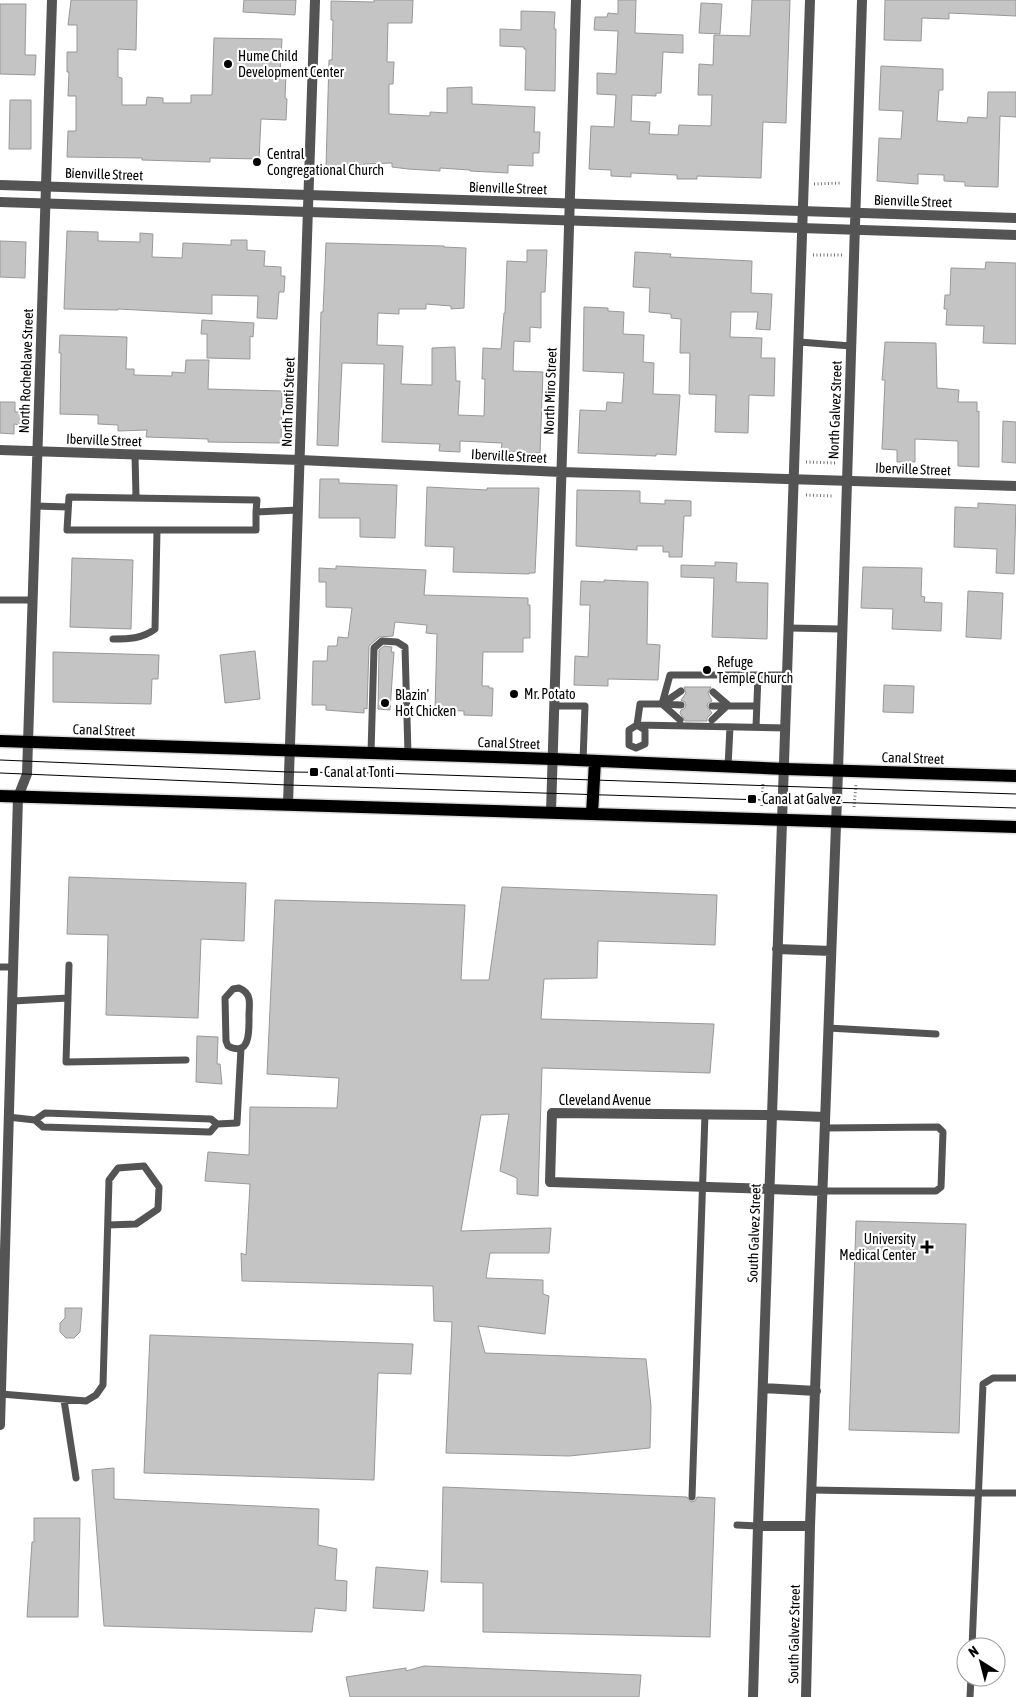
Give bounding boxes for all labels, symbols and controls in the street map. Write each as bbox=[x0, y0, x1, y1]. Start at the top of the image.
place label: Hume Child Development Center bbox=[238, 48, 345, 80]
marker: Hume Child Development Center bbox=[222, 58, 234, 70]
place label: Central Congregational Church bbox=[267, 146, 384, 178]
marker: Central Congregational Church bbox=[251, 156, 263, 168]
street label: Bienville Street bbox=[65, 165, 143, 183]
street label: Bienville Street bbox=[469, 179, 547, 197]
street label: Bienville Street bbox=[874, 192, 952, 210]
street label: North Rocheblave Street bbox=[16, 308, 36, 434]
street label: North Miro Street bbox=[540, 347, 560, 435]
street label: North Tonti Street bbox=[278, 357, 298, 447]
street label: North Galvez Street bbox=[825, 360, 845, 460]
street label: Iberville Street bbox=[66, 431, 142, 449]
street label: Iberville Street bbox=[471, 446, 547, 466]
street label: Iberville Street bbox=[875, 460, 951, 478]
place label: Refuge Temple Church bbox=[717, 654, 793, 686]
marker: Refuge Temple Church bbox=[701, 664, 713, 676]
place label: Mr. Potato bbox=[524, 686, 576, 702]
place label: Blazin' Hot Chicken bbox=[395, 687, 456, 719]
marker: Mr. Potato bbox=[508, 688, 520, 700]
marker: Blazin' Hot Chicken bbox=[379, 697, 391, 709]
street label: Canal Street bbox=[73, 721, 135, 739]
street label: Canal Street bbox=[478, 734, 540, 752]
street label: Canal Street bbox=[882, 749, 944, 767]
place label: Canal at Tonti bbox=[324, 764, 394, 780]
marker: Canal at Tonti bbox=[308, 766, 320, 778]
place label: Canal at Galvez bbox=[762, 791, 841, 807]
marker: Canal at Galvez bbox=[746, 793, 758, 805]
street label: Cleveland Avenue bbox=[559, 1092, 651, 1108]
street label: South Galvez Street bbox=[744, 1183, 764, 1283]
place label: University Medical Center bbox=[839, 1231, 917, 1263]
marker: University Medical Center bbox=[920, 1240, 934, 1254]
street label: South Galvez Street bbox=[785, 1584, 803, 1684]
north arrow bbox=[956, 1637, 1006, 1687]
text: N bbox=[965, 1643, 981, 1660]

